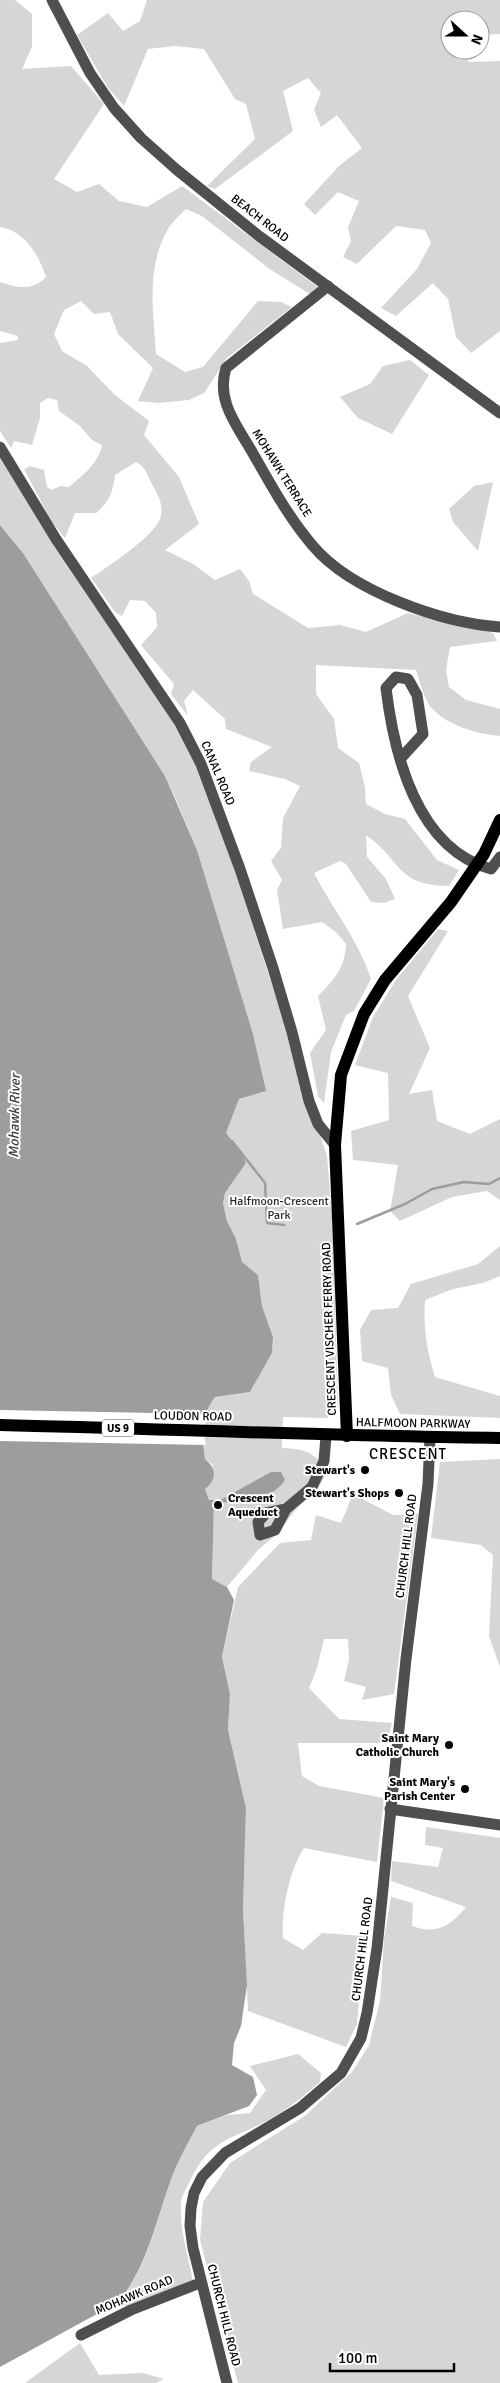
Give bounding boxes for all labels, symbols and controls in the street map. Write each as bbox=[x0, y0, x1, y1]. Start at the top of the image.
north arrow bbox=[440, 10, 490, 60]
text: N bbox=[467, 32, 486, 47]
street label: BEACH ROAD bbox=[228, 191, 292, 246]
street label: MOHAWK TERRACE bbox=[248, 426, 315, 520]
street label: CANAL ROAD bbox=[197, 739, 238, 808]
water label: Mohawk River bbox=[5, 1072, 24, 1158]
park label: Halfmoon-Crescent Park bbox=[229, 1194, 329, 1223]
street label: CRESCENT VISCHER FERRY ROAD bbox=[319, 1242, 340, 1416]
street label: LOUDON ROAD bbox=[154, 1408, 232, 1425]
street label: HALFMOON PARKWAY bbox=[356, 1415, 470, 1432]
road number: US 9 bbox=[102, 1420, 134, 1436]
district label: CRESCENT bbox=[369, 1445, 447, 1463]
place label: Stewart's bbox=[305, 1463, 356, 1478]
marker: Stewart's bbox=[359, 1464, 371, 1476]
place label: Stewart's Shops bbox=[305, 1486, 390, 1501]
marker: Stewart's Shops bbox=[393, 1487, 405, 1499]
place label: Crescent Aqueduct bbox=[228, 1491, 278, 1520]
street label: CHURCH HILL ROAD bbox=[393, 1493, 420, 1599]
marker: Crescent Aqueduct bbox=[212, 1499, 224, 1511]
place label: Saint Mary Catholic Church bbox=[356, 1731, 439, 1760]
marker: Saint Mary Catholic Church bbox=[443, 1739, 455, 1751]
place label: Saint Mary's Parish Center bbox=[384, 1775, 456, 1804]
marker: Saint Mary's Parish Center bbox=[459, 1783, 471, 1795]
street label: CHURCH HILL ROAD bbox=[349, 1896, 376, 2002]
street label: CHURCH HILL ROAD bbox=[204, 2262, 244, 2368]
street label: MOHAWK ROAD bbox=[93, 2272, 175, 2319]
scale bar bbox=[330, 2340, 454, 2372]
text: 100 m bbox=[338, 2349, 378, 2367]

